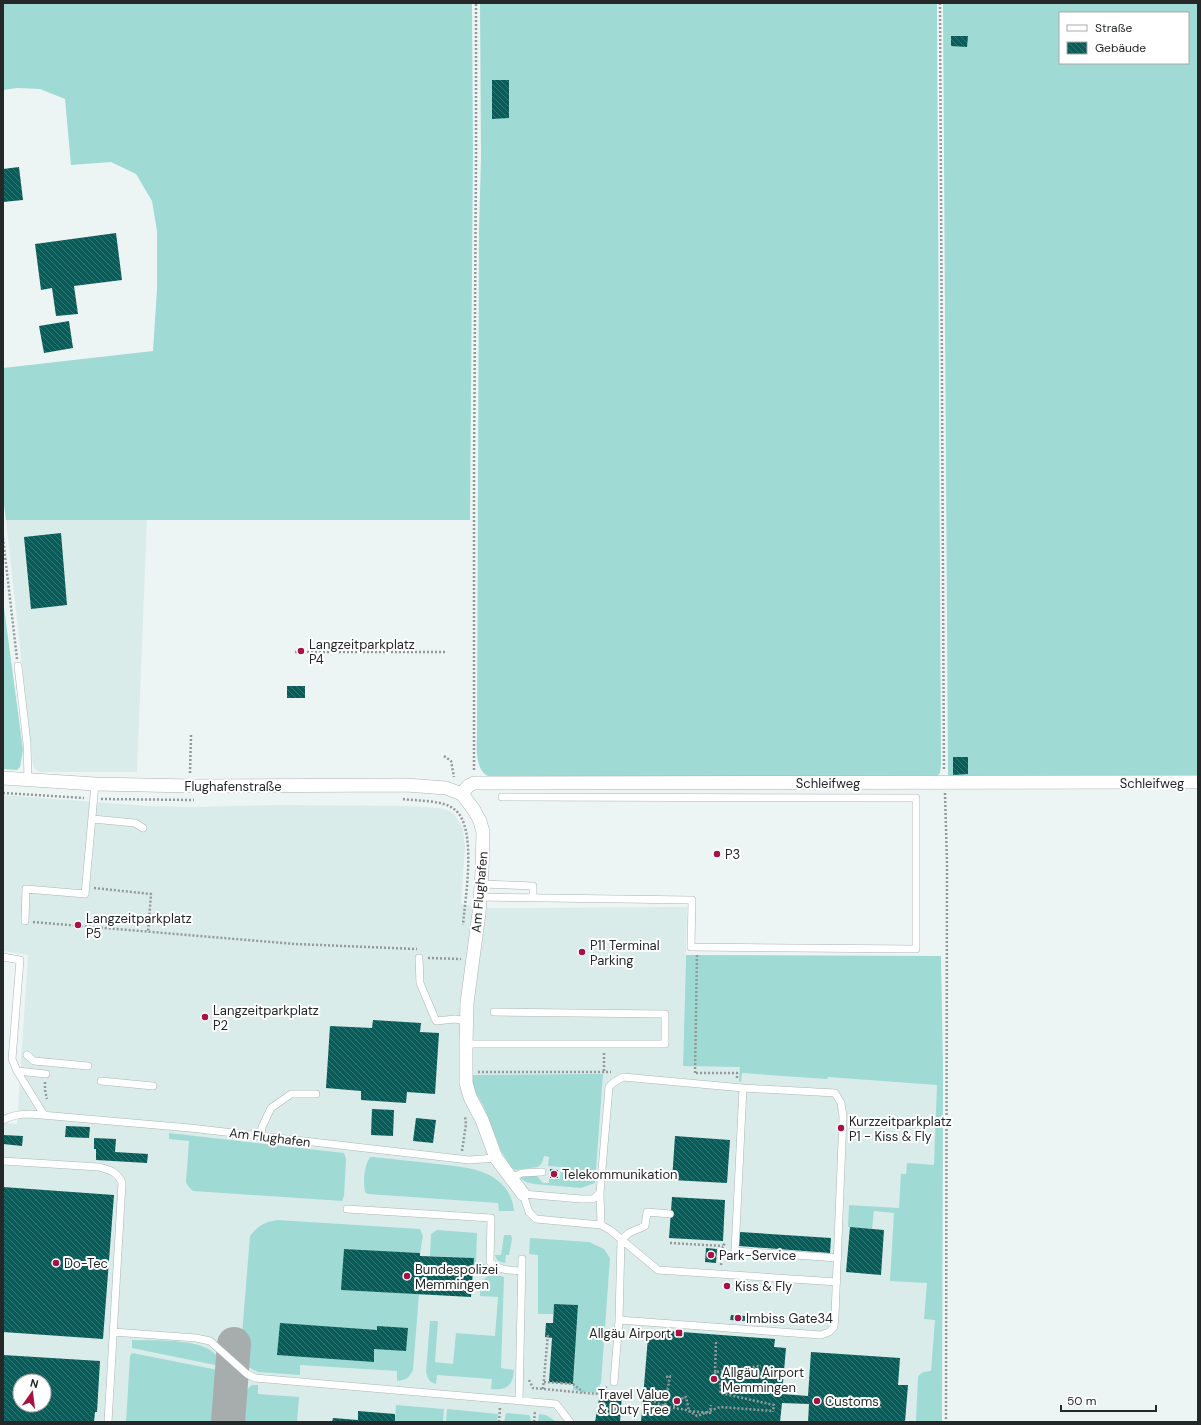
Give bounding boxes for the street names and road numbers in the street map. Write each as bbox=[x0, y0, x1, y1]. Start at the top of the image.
street label: Schleifweg bbox=[796, 775, 860, 792]
street label: Schleifweg bbox=[1120, 775, 1184, 792]
street label: Flughafenstraße bbox=[184, 778, 282, 795]
street label: Am Flughafen bbox=[467, 851, 492, 934]
street label: Am Flughafen bbox=[228, 1124, 312, 1151]

